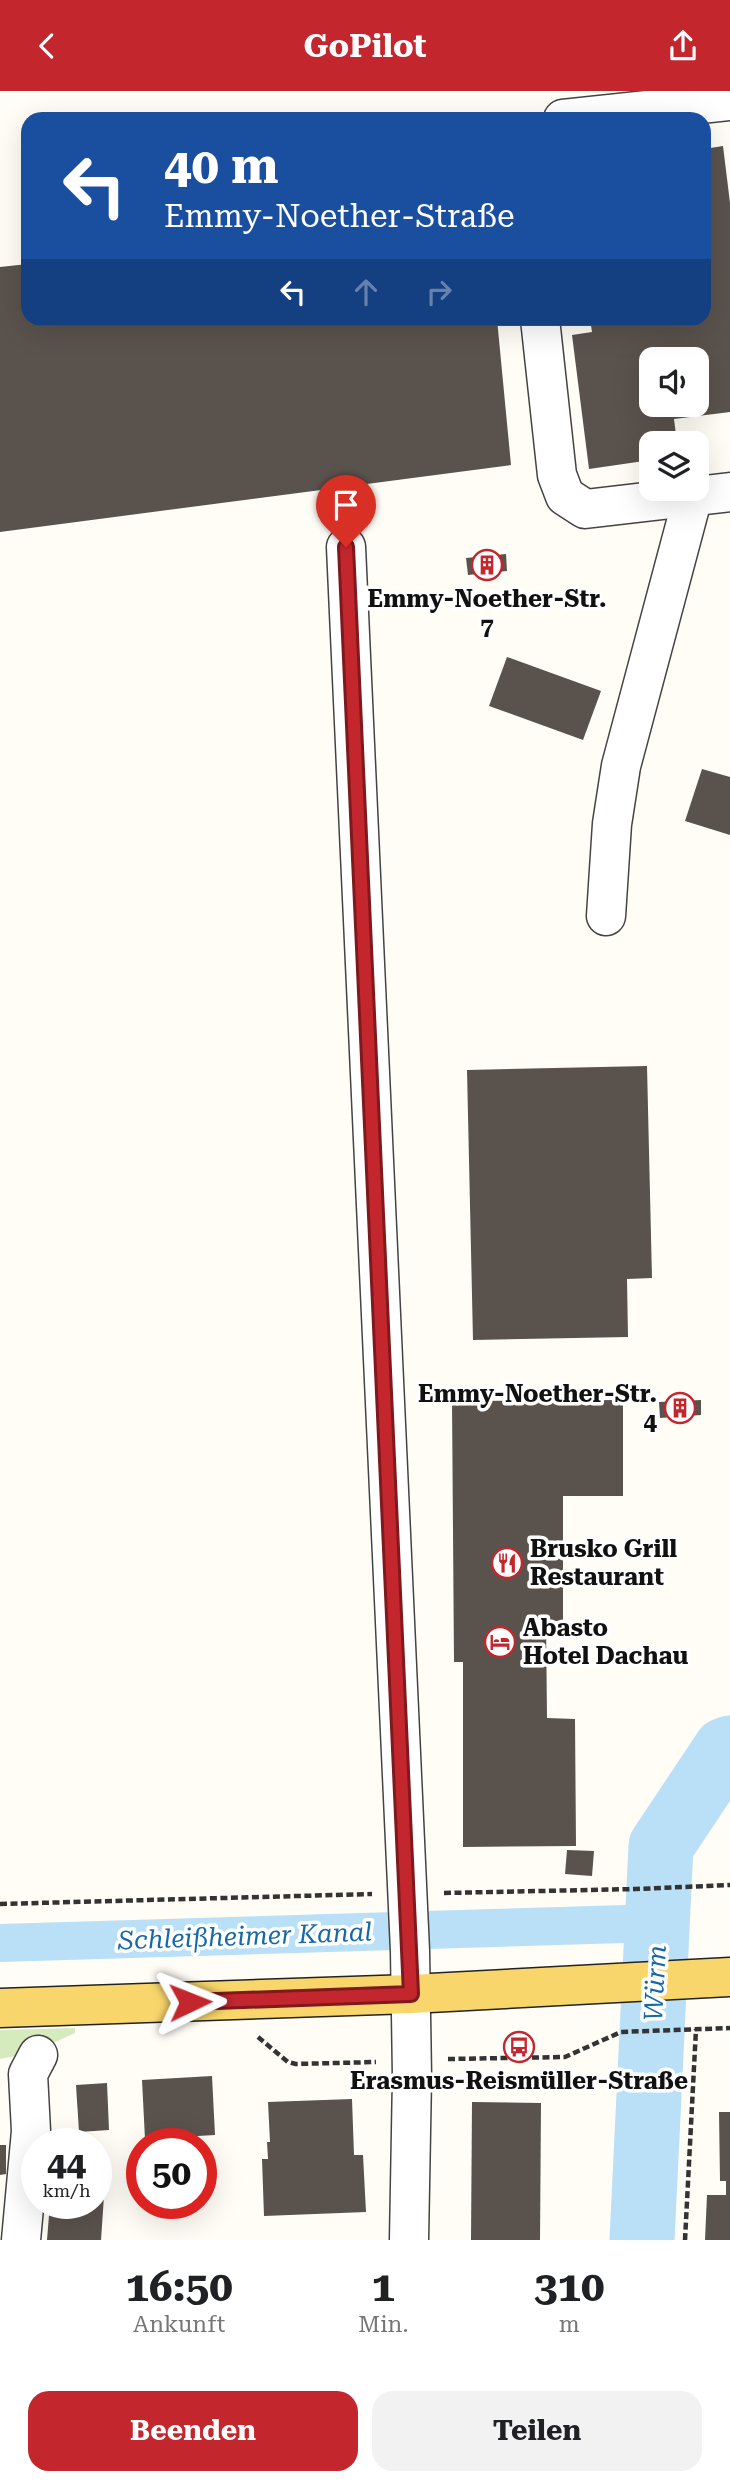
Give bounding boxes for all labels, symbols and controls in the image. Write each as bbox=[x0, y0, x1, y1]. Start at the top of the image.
icon: back bbox=[28, 27, 66, 65]
text: GoPilot bbox=[303, 27, 427, 65]
icon: share bbox=[664, 27, 702, 65]
text: 40 m bbox=[164, 138, 279, 195]
icon: left bbox=[49, 140, 140, 231]
text: Emmy-Noether-Straße bbox=[164, 197, 515, 235]
icon: left bbox=[274, 273, 312, 311]
icon: ahead bbox=[347, 273, 385, 311]
icon: right bbox=[420, 273, 458, 311]
map controls bbox=[639, 347, 709, 501]
button: sound bbox=[639, 347, 709, 417]
button: layers bbox=[639, 431, 709, 501]
pin bbox=[316, 475, 376, 547]
icon: arrive bbox=[327, 486, 365, 524]
building icon: Emmy-Noether-Str. 7 bbox=[470, 548, 504, 582]
place label: Emmy-Noether-Str. 7 bbox=[368, 585, 606, 641]
place label: Emmy-Noether-Str. 4 bbox=[418, 1380, 658, 1436]
building icon: Emmy-Noether-Str. 4 bbox=[663, 1391, 697, 1425]
place label: Brusko Grill Restaurant bbox=[530, 1535, 677, 1591]
restaurant icon: Brusko Grill Restaurant bbox=[490, 1546, 524, 1580]
place label: Abasto Hotel Dachau bbox=[523, 1614, 688, 1670]
hotel icon: Abasto Hotel Dachau bbox=[483, 1625, 517, 1659]
water label: Schleißheimer Kanal bbox=[116, 1917, 373, 1955]
water label: Würm bbox=[638, 1944, 672, 2022]
position arrow bbox=[153, 1965, 227, 2039]
bus stop icon: Erasmus-Reismüller-Straße bbox=[502, 2030, 536, 2064]
place label: Erasmus-Reismüller-Straße bbox=[350, 2067, 688, 2095]
speed limit sign: 50 bbox=[126, 2128, 217, 2219]
text: 44 bbox=[47, 2144, 86, 2185]
text: km/h bbox=[42, 2180, 91, 2201]
text: 16:50 bbox=[126, 2262, 233, 2311]
text: 1 bbox=[372, 2262, 395, 2311]
text: 310 bbox=[534, 2262, 604, 2311]
text: Ankunft bbox=[133, 2311, 225, 2338]
text: Min. bbox=[358, 2311, 408, 2338]
text: m bbox=[559, 2311, 580, 2338]
button: Beenden bbox=[28, 2391, 358, 2471]
button: Teilen bbox=[372, 2391, 702, 2471]

